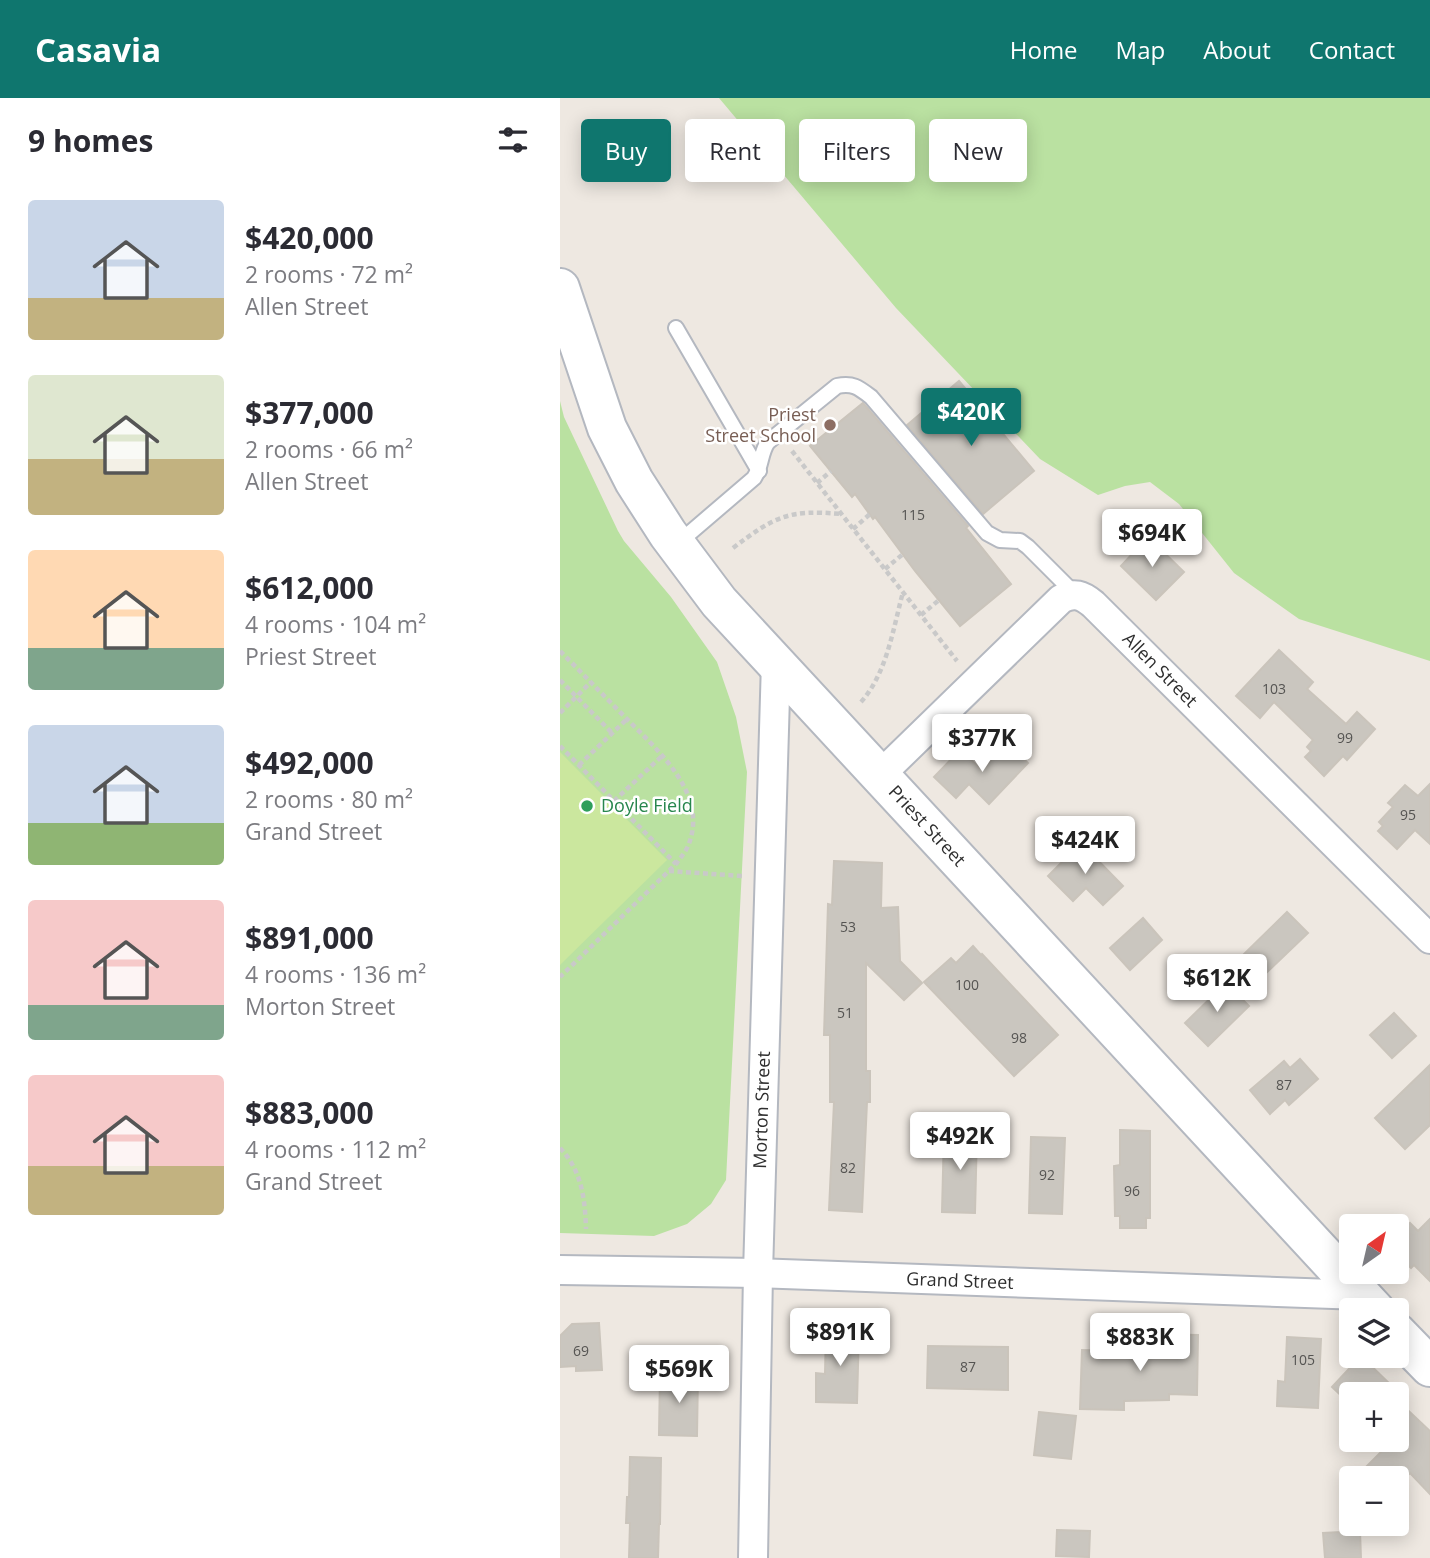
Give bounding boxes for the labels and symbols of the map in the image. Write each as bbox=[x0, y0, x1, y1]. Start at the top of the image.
pin: $420K bbox=[922, 388, 1020, 448]
place label: Priest Street School bbox=[705, 402, 816, 447]
marker: Priest Street School bbox=[822, 417, 838, 433]
house number: 115 bbox=[901, 505, 925, 524]
pin: $694K bbox=[1103, 510, 1201, 569]
street label: Allen Street bbox=[1118, 627, 1203, 712]
house number: 103 bbox=[1262, 679, 1286, 698]
pin: $377K bbox=[933, 714, 1031, 774]
house number: 99 bbox=[1337, 728, 1353, 747]
street label: Priest Street bbox=[884, 780, 972, 871]
place label: Doyle Field bbox=[601, 793, 693, 817]
marker: Doyle Field bbox=[579, 798, 595, 814]
house number: 95 bbox=[1400, 805, 1416, 824]
pin: $424K bbox=[1036, 816, 1134, 876]
house number: 53 bbox=[840, 917, 856, 936]
pin: $612K bbox=[1168, 954, 1266, 1014]
house number: 100 bbox=[955, 975, 979, 994]
house number: 51 bbox=[837, 1003, 853, 1022]
house number: 98 bbox=[1011, 1028, 1027, 1047]
street label: Morton Street bbox=[747, 1051, 775, 1169]
house number: 87 bbox=[1276, 1075, 1292, 1094]
pin: $492K bbox=[911, 1112, 1009, 1172]
house number: 82 bbox=[840, 1158, 856, 1177]
house number: 92 bbox=[1039, 1165, 1055, 1184]
house number: 96 bbox=[1124, 1181, 1140, 1200]
north arrow bbox=[1339, 1214, 1409, 1284]
street label: Grand Street bbox=[906, 1266, 1014, 1294]
pin: $891K bbox=[791, 1308, 889, 1368]
pin: $883K bbox=[1091, 1314, 1189, 1373]
house number: 69 bbox=[573, 1341, 589, 1360]
pin: $569K bbox=[630, 1346, 728, 1405]
house number: 105 bbox=[1291, 1350, 1315, 1369]
house number: 87 bbox=[960, 1357, 976, 1376]

